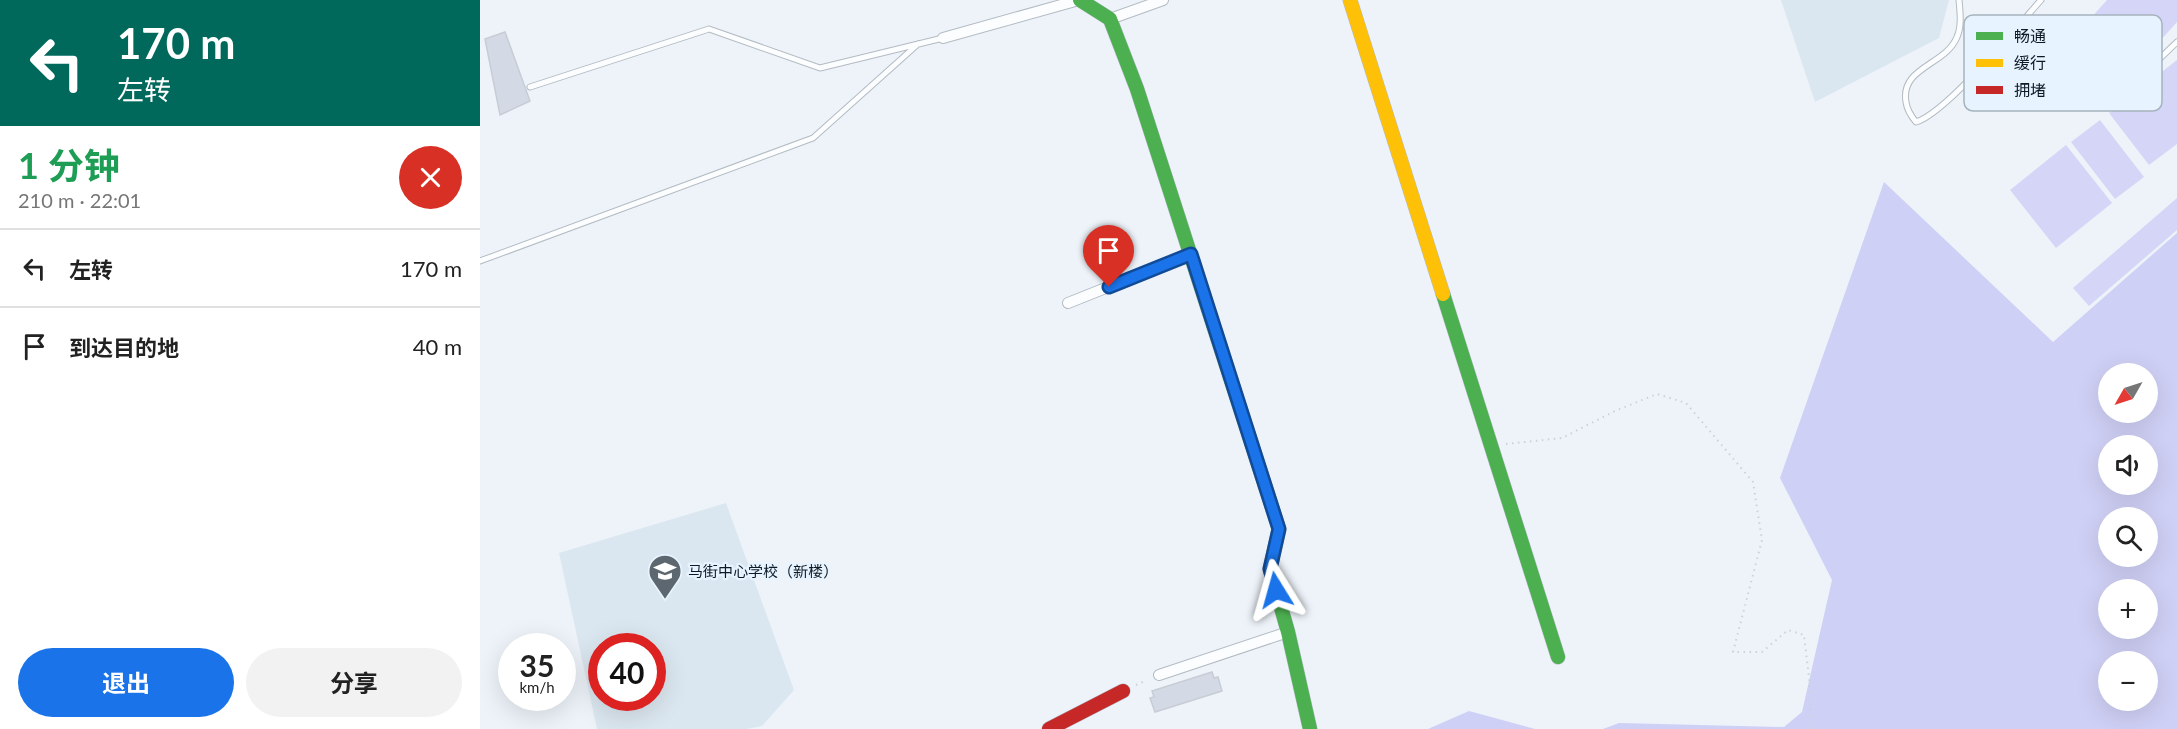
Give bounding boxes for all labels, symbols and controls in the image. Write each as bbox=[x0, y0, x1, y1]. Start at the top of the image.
legend bbox=[1964, 15, 2162, 111]
text: 170 m bbox=[117, 18, 235, 68]
icon: left bbox=[18, 24, 96, 102]
text: 畅通 bbox=[2014, 26, 2046, 45]
text: 缓行 bbox=[2014, 53, 2046, 72]
text: 左转 bbox=[117, 73, 171, 106]
text: 拥堵 bbox=[2014, 80, 2046, 99]
text: 1 分钟 bbox=[18, 143, 120, 187]
button: close bbox=[399, 146, 462, 209]
text: 210 m · 22:01 bbox=[18, 188, 141, 212]
pin bbox=[1083, 225, 1134, 287]
icon: arrive bbox=[1092, 234, 1125, 267]
icon: left bbox=[18, 252, 51, 285]
text: 170 m bbox=[400, 255, 462, 282]
text: 左转 bbox=[69, 256, 113, 283]
icon: arrive bbox=[18, 330, 51, 363]
text: 40 m bbox=[413, 333, 462, 360]
text: 到达目的地 bbox=[69, 334, 179, 361]
north arrow bbox=[2098, 363, 2158, 423]
map controls bbox=[2098, 363, 2158, 711]
button: sound bbox=[2098, 435, 2158, 495]
button: search bbox=[2098, 507, 2158, 567]
school or university icon: 马街中心学校（新楼） bbox=[647, 553, 683, 600]
position arrow bbox=[1244, 558, 1308, 622]
place label: 马街中心学校（新楼） bbox=[688, 562, 838, 580]
button: + bbox=[2098, 579, 2158, 639]
speed limit sign: 40 bbox=[588, 633, 666, 711]
text: 35 bbox=[520, 647, 554, 683]
button: 退出 bbox=[18, 648, 234, 717]
button: 分享 bbox=[246, 648, 462, 717]
button: − bbox=[2098, 651, 2158, 711]
text: km/h bbox=[519, 678, 555, 696]

